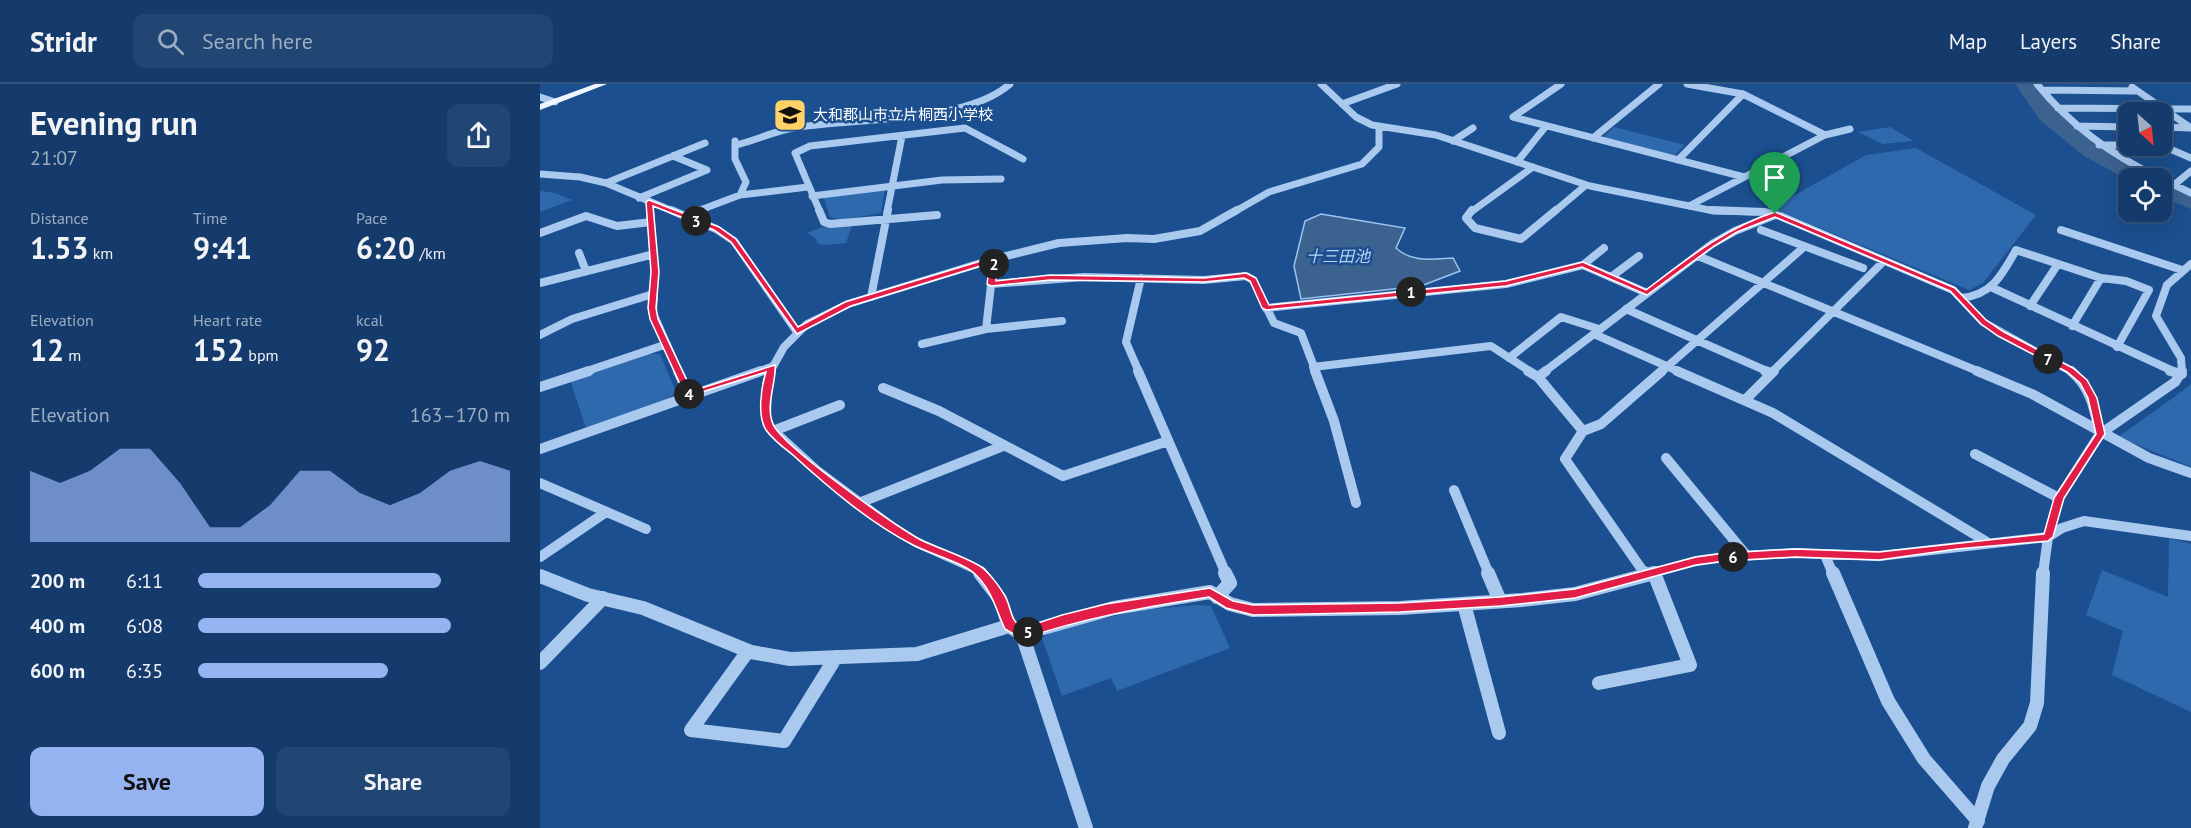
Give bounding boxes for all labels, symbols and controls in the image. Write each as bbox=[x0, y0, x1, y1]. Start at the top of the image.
search box bbox=[133, 14, 553, 68]
text: Stridr bbox=[30, 23, 97, 60]
icon: search bbox=[154, 25, 187, 58]
text: Search here bbox=[202, 27, 313, 55]
text: Map bbox=[1949, 28, 1987, 55]
text: Layers bbox=[2020, 28, 2077, 55]
text: Share bbox=[2110, 28, 2161, 55]
school or university icon: 大和郡山市立片桐西小学校 bbox=[772, 97, 808, 133]
text: Evening run bbox=[30, 101, 198, 144]
north arrow bbox=[2118, 102, 2172, 156]
map controls bbox=[2118, 102, 2172, 222]
button: share bbox=[447, 104, 510, 167]
place label: 大和郡山市立片桐西小学校 bbox=[813, 105, 993, 124]
text: 21:07 bbox=[30, 145, 78, 171]
pin bbox=[1749, 152, 1800, 214]
icon: arrive bbox=[1758, 161, 1791, 194]
button: locate bbox=[2118, 168, 2172, 222]
pin: 3 bbox=[681, 206, 711, 236]
text: Distance bbox=[30, 208, 89, 228]
text: Time bbox=[193, 208, 227, 228]
text: Pace bbox=[356, 208, 387, 228]
text: 3 bbox=[691, 211, 701, 231]
text: 1.53 bbox=[30, 228, 88, 267]
text: 9:41 bbox=[193, 228, 252, 267]
text: 6:20 bbox=[356, 228, 415, 267]
text: km bbox=[88, 243, 113, 263]
text: /km bbox=[415, 243, 446, 263]
water label: 十三田池 bbox=[1306, 246, 1372, 266]
pin: 2 bbox=[979, 249, 1009, 279]
text: 2 bbox=[989, 254, 999, 274]
pin: 1 bbox=[1396, 277, 1426, 307]
text: 1 bbox=[1406, 282, 1416, 302]
text: Elevation bbox=[30, 310, 94, 330]
text: Heart rate bbox=[193, 310, 262, 330]
text: kcal bbox=[356, 310, 383, 330]
text: 12 bbox=[30, 330, 64, 369]
text: 152 bbox=[193, 330, 244, 369]
text: 92 bbox=[356, 330, 390, 369]
pin: 7 bbox=[2033, 344, 2063, 374]
text: m bbox=[64, 345, 81, 365]
text: bpm bbox=[244, 345, 279, 365]
text: 7 bbox=[2043, 349, 2053, 369]
pin: 4 bbox=[674, 379, 704, 409]
text: 4 bbox=[684, 384, 694, 404]
text: Elevation bbox=[30, 402, 110, 428]
text: 163–170 m bbox=[410, 402, 510, 428]
pin: 6 bbox=[1718, 542, 1748, 572]
text: 6 bbox=[1728, 547, 1738, 567]
text: 200 m bbox=[30, 568, 85, 594]
text: 6:11 bbox=[126, 568, 163, 594]
text: 400 m bbox=[30, 613, 85, 639]
text: 6:08 bbox=[126, 613, 163, 639]
pin: 5 bbox=[1013, 617, 1043, 647]
text: 5 bbox=[1023, 622, 1033, 642]
text: 600 m bbox=[30, 658, 85, 684]
text: 6:35 bbox=[126, 658, 163, 684]
button: Save bbox=[30, 747, 264, 816]
button: Share bbox=[276, 747, 510, 816]

